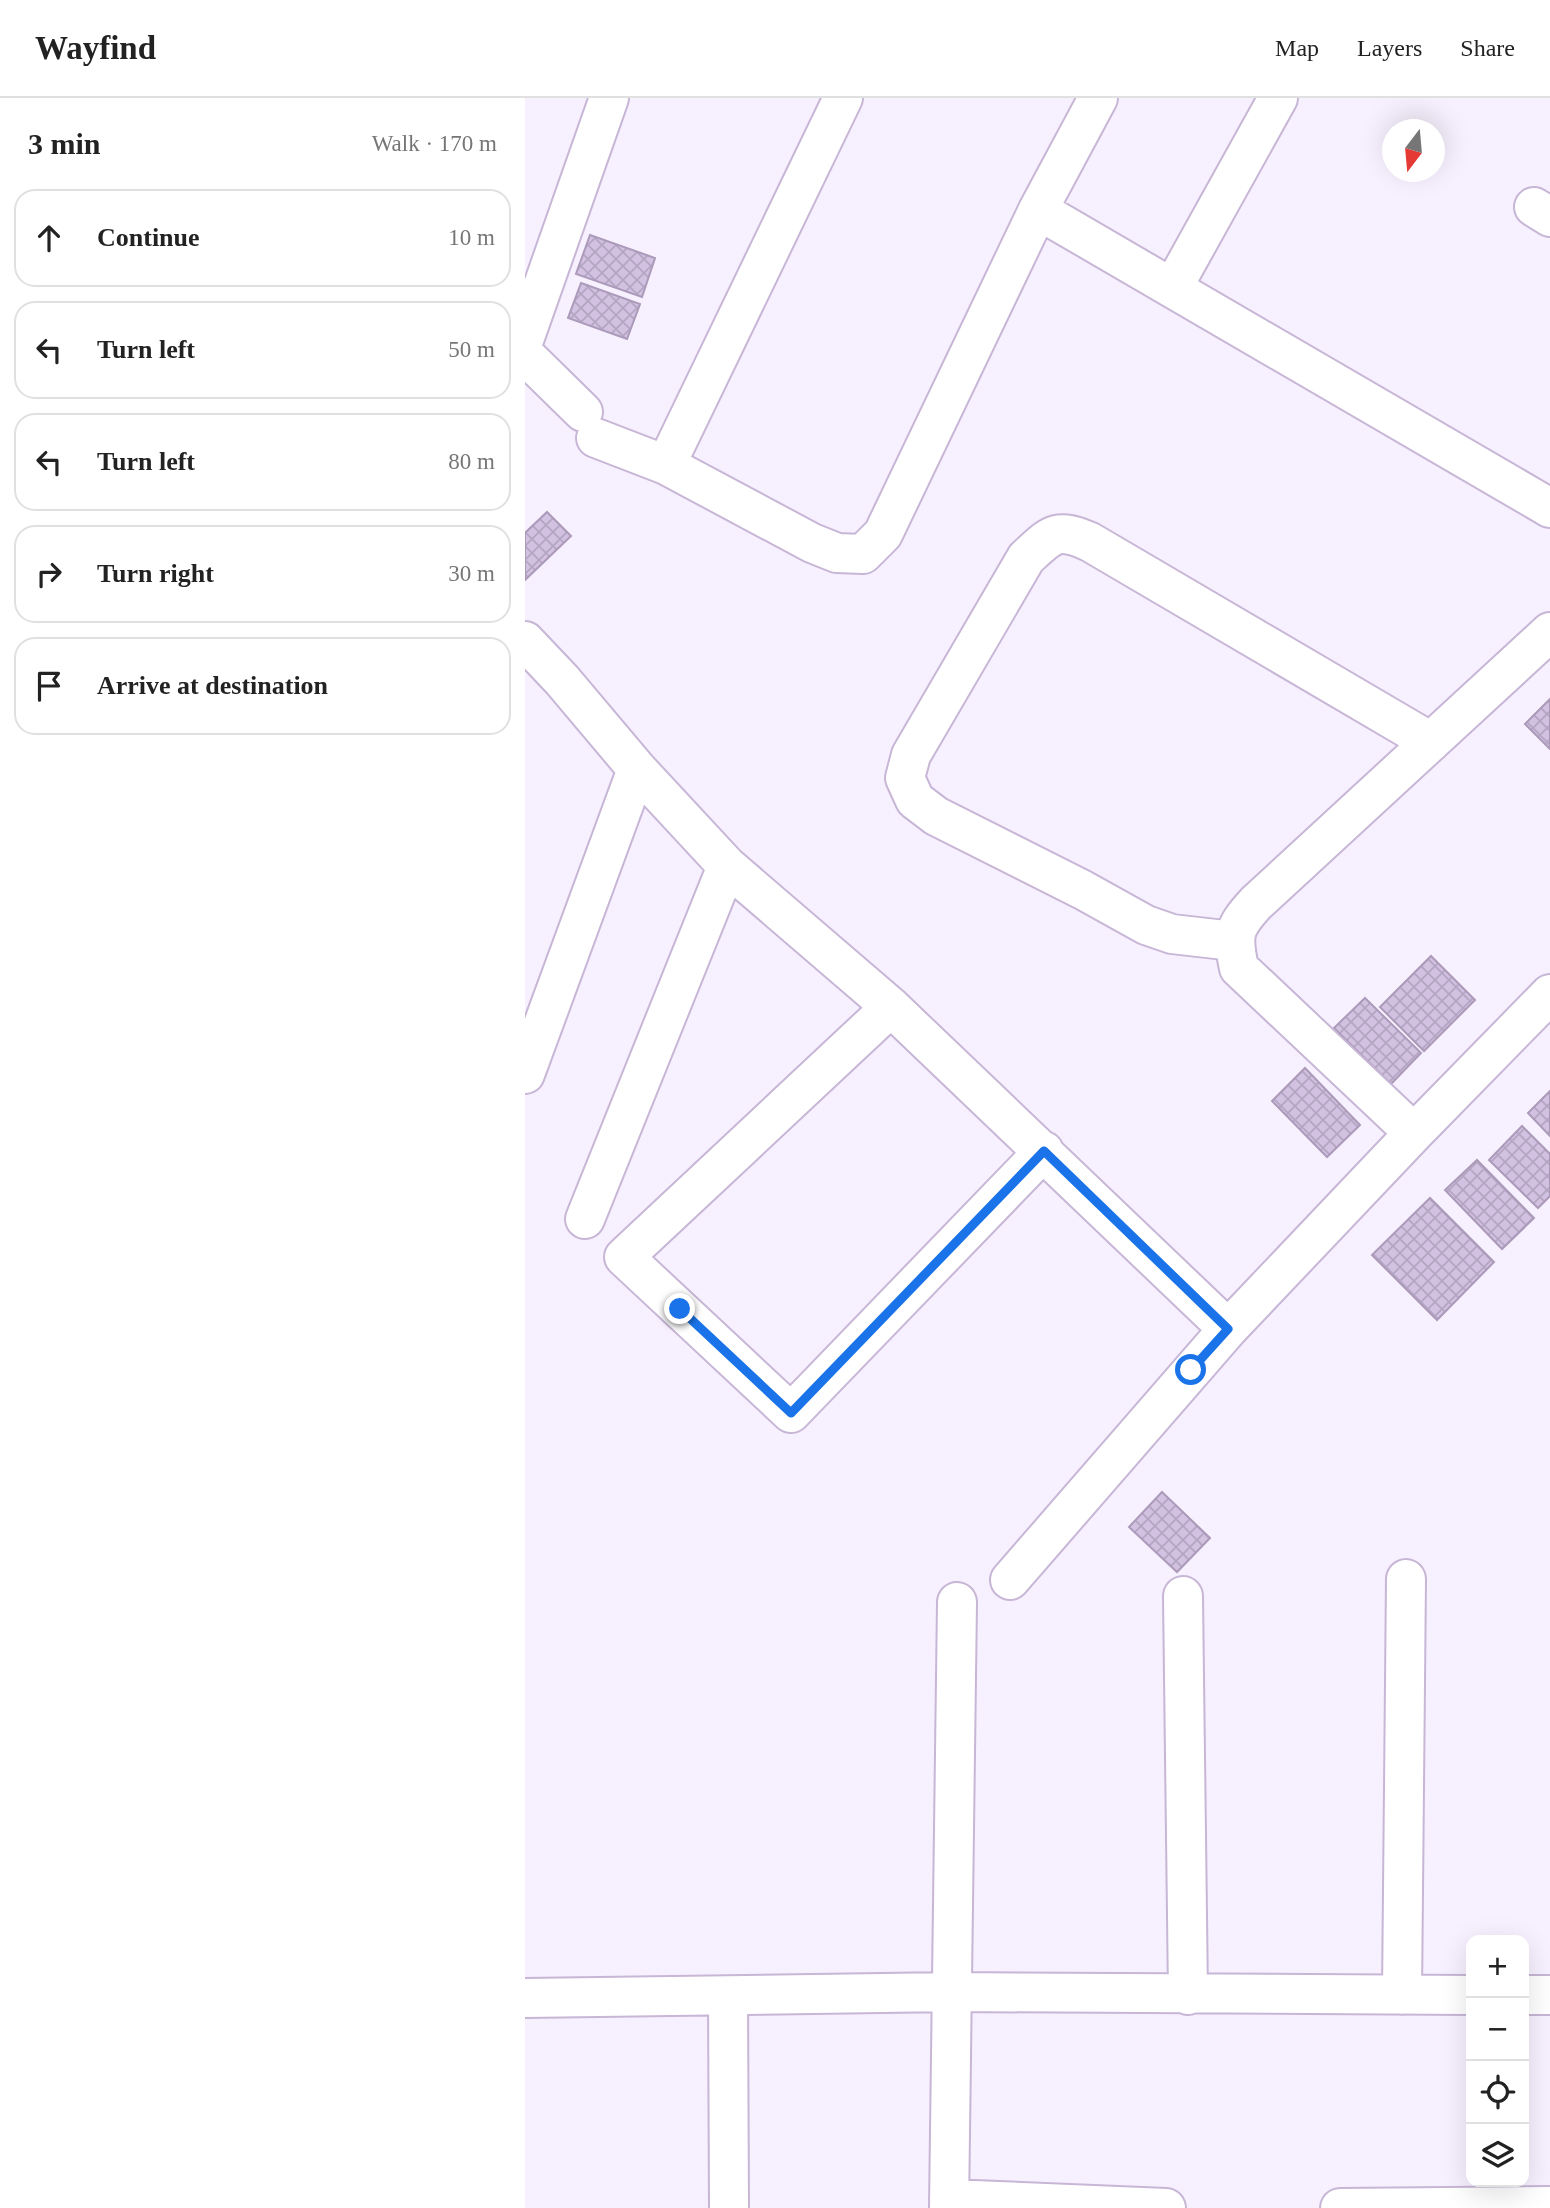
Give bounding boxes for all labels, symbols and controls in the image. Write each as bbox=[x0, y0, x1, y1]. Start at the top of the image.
text: Wayfind bbox=[35, 30, 156, 66]
text: Map bbox=[1275, 35, 1319, 61]
text: Layers bbox=[1357, 35, 1422, 61]
text: Share bbox=[1460, 35, 1515, 61]
north arrow bbox=[1382, 119, 1445, 182]
text: 3 min bbox=[28, 127, 101, 160]
text: Walk · 170 m bbox=[372, 131, 497, 156]
icon: ahead bbox=[30, 219, 68, 257]
text: Continue bbox=[97, 223, 200, 252]
text: 10 m bbox=[448, 225, 495, 250]
icon: left bbox=[30, 331, 68, 369]
text: Turn left bbox=[97, 335, 195, 364]
text: 50 m bbox=[448, 337, 495, 362]
icon: left bbox=[30, 443, 68, 481]
text: Turn left bbox=[97, 447, 195, 476]
text: 80 m bbox=[448, 449, 495, 474]
icon: right bbox=[30, 555, 68, 593]
text: Turn right bbox=[97, 559, 214, 588]
text: 30 m bbox=[448, 561, 495, 586]
icon: arrive bbox=[30, 667, 68, 705]
text: Arrive at destination bbox=[97, 671, 328, 700]
route end bbox=[664, 1293, 695, 1324]
route start bbox=[1175, 1354, 1206, 1385]
map controls bbox=[1466, 1935, 1529, 2187]
button: + bbox=[1466, 1935, 1529, 1998]
button: − bbox=[1466, 1998, 1529, 2061]
button: locate bbox=[1466, 2061, 1529, 2124]
button: layers bbox=[1466, 2124, 1529, 2187]

